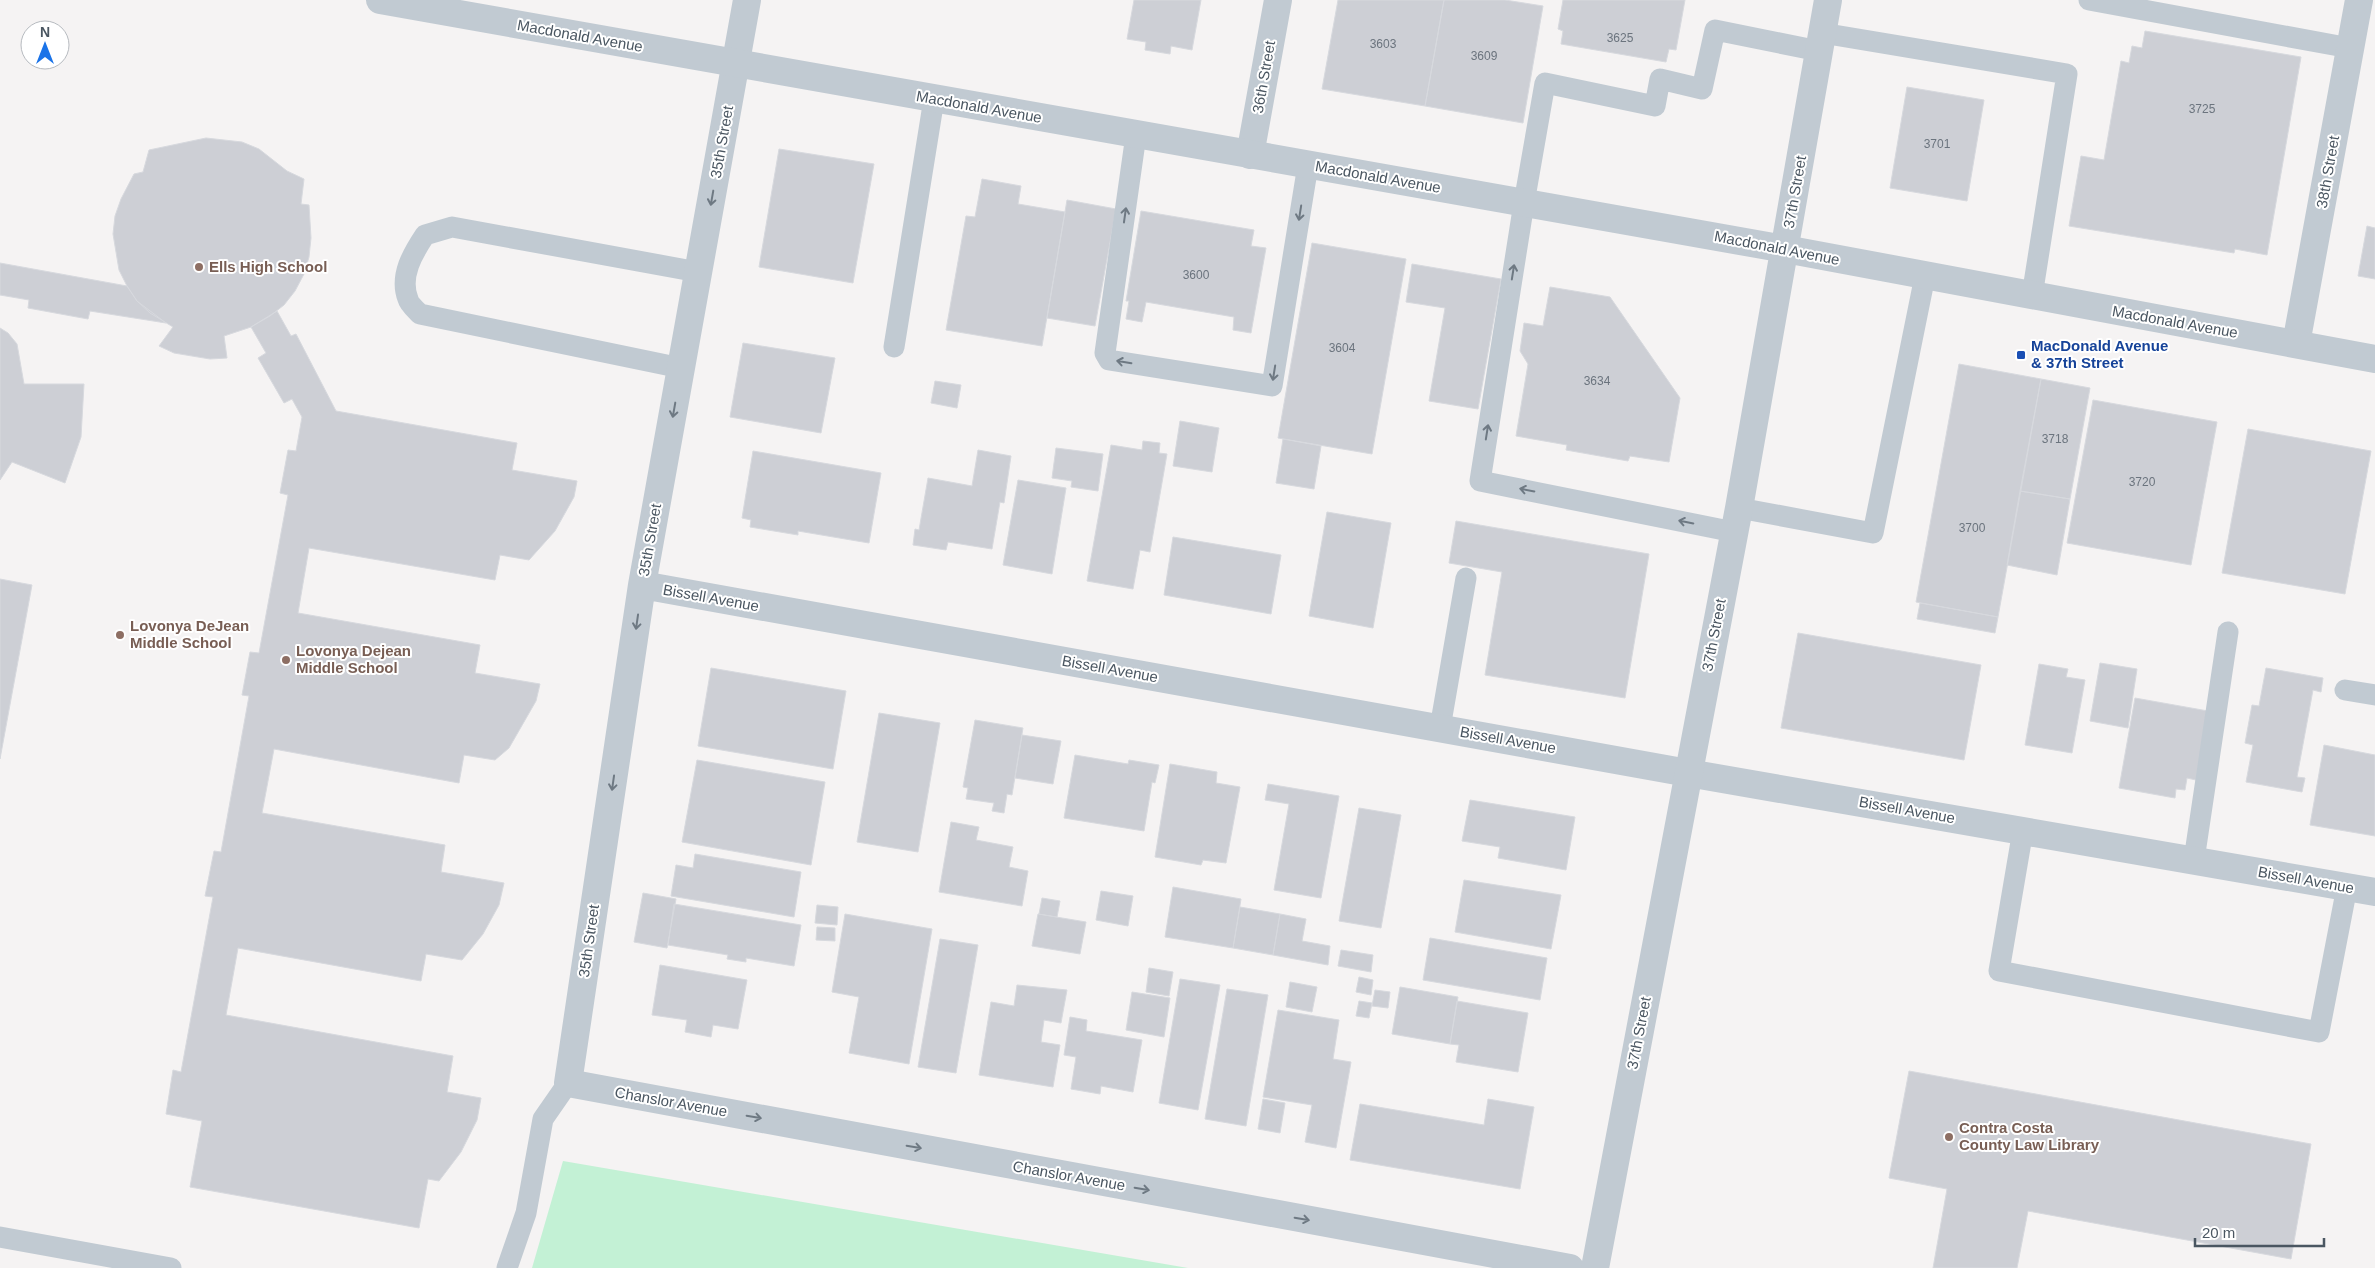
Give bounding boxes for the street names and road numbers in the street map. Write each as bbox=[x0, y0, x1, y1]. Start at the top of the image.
street label: Macdonald Avenue bbox=[516, 16, 644, 55]
street label: 36th Street bbox=[1249, 38, 1278, 115]
street label: Macdonald Avenue bbox=[915, 87, 1043, 126]
street label: 35th Street bbox=[707, 103, 736, 180]
street label: 38th Street bbox=[2313, 133, 2342, 210]
street label: 37th Street bbox=[1780, 153, 1809, 230]
street label: Macdonald Avenue bbox=[1314, 157, 1442, 196]
street label: Macdonald Avenue bbox=[1713, 227, 1841, 268]
street label: Macdonald Avenue bbox=[2111, 302, 2239, 341]
street label: 35th Street bbox=[635, 501, 664, 578]
street label: Bissell Avenue bbox=[662, 581, 760, 614]
street label: 37th Street bbox=[1698, 596, 1729, 673]
street label: Bissell Avenue bbox=[1061, 652, 1159, 685]
street label: Bissell Avenue bbox=[1459, 723, 1557, 756]
street label: Bissell Avenue bbox=[1858, 793, 1956, 826]
street label: Bissell Avenue bbox=[2257, 863, 2355, 896]
street label: 35th Street bbox=[575, 903, 602, 978]
street label: 37th Street bbox=[1623, 994, 1654, 1071]
street label: Chanslor Avenue bbox=[613, 1083, 729, 1120]
street label: Chanslor Avenue bbox=[1011, 1157, 1127, 1194]

